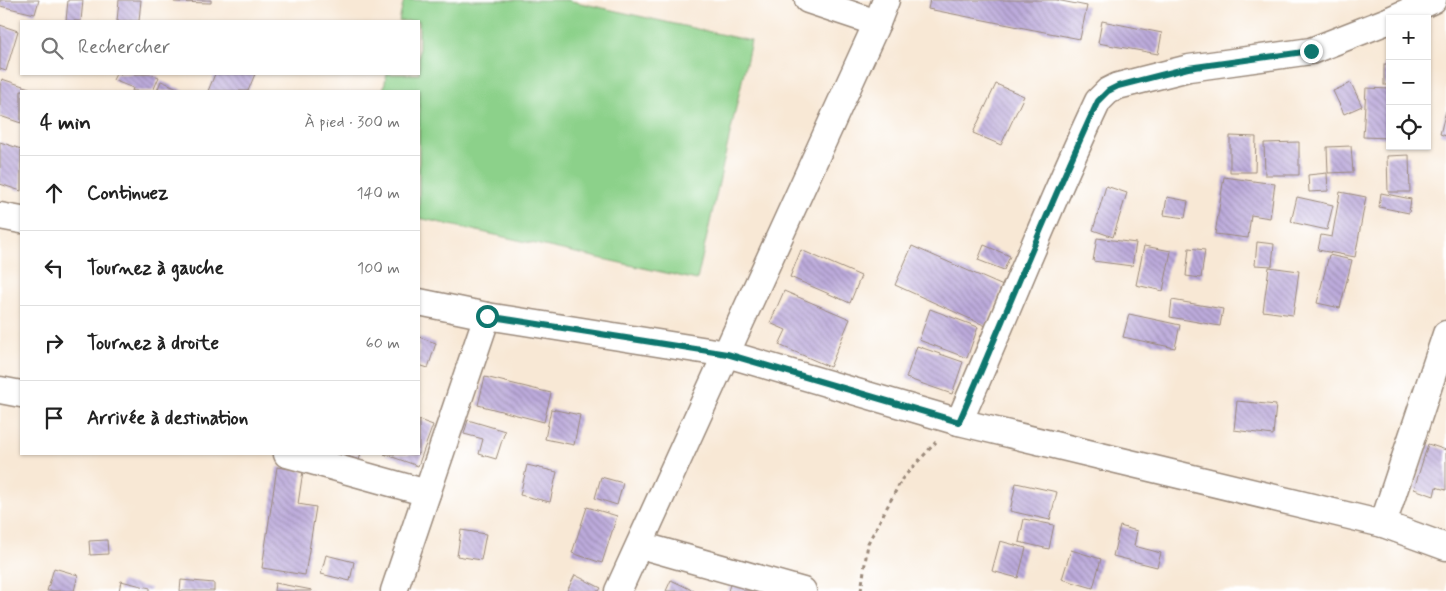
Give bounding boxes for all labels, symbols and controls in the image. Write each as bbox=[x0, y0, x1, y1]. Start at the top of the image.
map controls bbox=[1386, 15, 1431, 150]
button: + bbox=[1386, 15, 1431, 60]
search box bbox=[20, 20, 420, 75]
icon: search bbox=[38, 34, 66, 62]
text: Rechercher bbox=[78, 35, 170, 60]
route end bbox=[1300, 40, 1323, 63]
button: − bbox=[1386, 60, 1431, 105]
button: locate bbox=[1386, 105, 1431, 150]
text: 4 min bbox=[40, 109, 91, 137]
text: À pied · 300 m bbox=[305, 112, 400, 133]
icon: ahead bbox=[40, 179, 68, 207]
text: Continuez bbox=[87, 181, 168, 206]
text: 140 m bbox=[356, 183, 400, 204]
icon: left bbox=[40, 254, 68, 282]
text: Tournez à gauche bbox=[87, 256, 224, 281]
text: 100 m bbox=[357, 258, 400, 279]
route start bbox=[476, 305, 499, 328]
icon: right bbox=[40, 329, 68, 357]
text: Tournez à droite bbox=[87, 331, 219, 356]
text: 60 m bbox=[366, 333, 400, 354]
icon: arrive bbox=[40, 404, 68, 432]
text: Arrivée à destination bbox=[87, 406, 248, 431]

